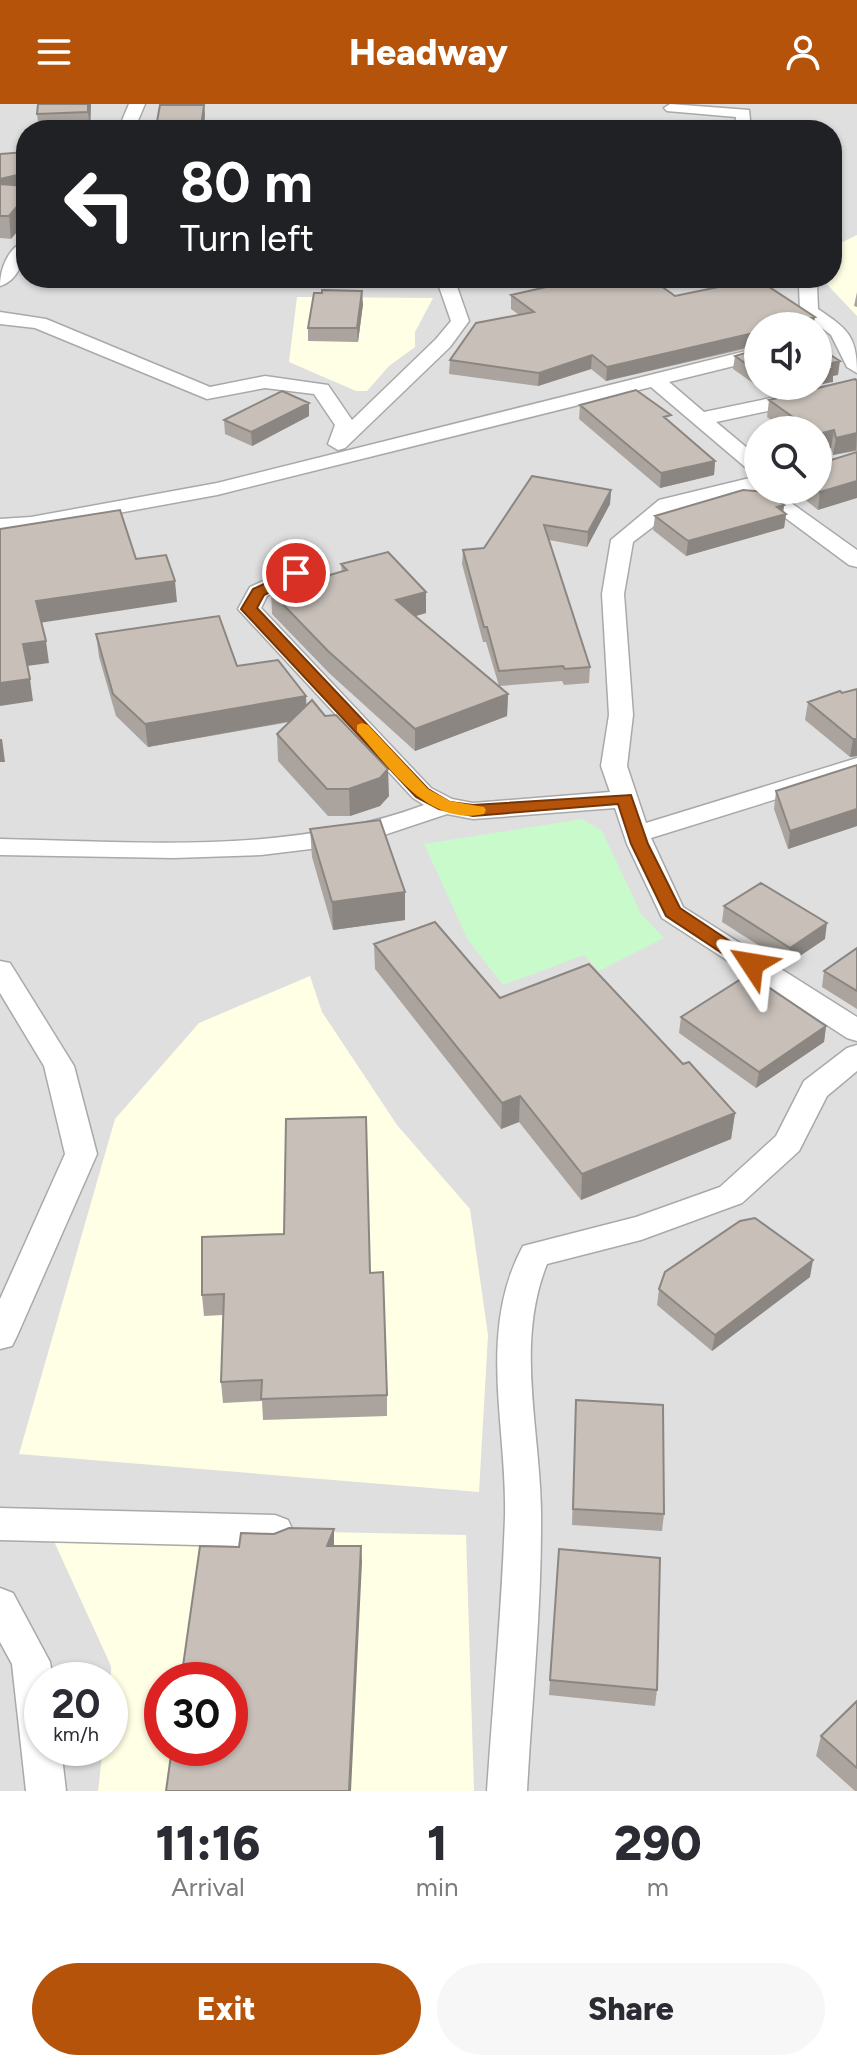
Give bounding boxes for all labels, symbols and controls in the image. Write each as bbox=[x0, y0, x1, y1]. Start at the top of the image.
icon: menu bbox=[32, 30, 76, 74]
icon: person bbox=[781, 30, 825, 74]
text: Headway bbox=[349, 31, 508, 74]
text: 80 m bbox=[180, 149, 313, 216]
icon: left bbox=[48, 152, 152, 256]
text: Turn left bbox=[180, 217, 314, 260]
map controls bbox=[744, 312, 832, 504]
button: sound bbox=[744, 312, 832, 400]
button: search bbox=[744, 416, 832, 504]
pin bbox=[262, 539, 330, 607]
icon: arrive bbox=[274, 551, 318, 595]
position arrow bbox=[710, 922, 794, 1006]
speed limit sign: 30 bbox=[144, 1662, 248, 1766]
text: 20 bbox=[51, 1680, 101, 1728]
text: km/h bbox=[53, 1722, 99, 1746]
text: 11:16 bbox=[155, 1814, 260, 1872]
text: 1 bbox=[427, 1814, 447, 1872]
text: 290 bbox=[614, 1814, 702, 1872]
text: Arrival bbox=[171, 1871, 245, 1903]
text: min bbox=[416, 1871, 459, 1903]
text: m bbox=[647, 1871, 669, 1903]
button: Exit bbox=[32, 1963, 421, 2055]
button: Share bbox=[437, 1963, 825, 2055]

